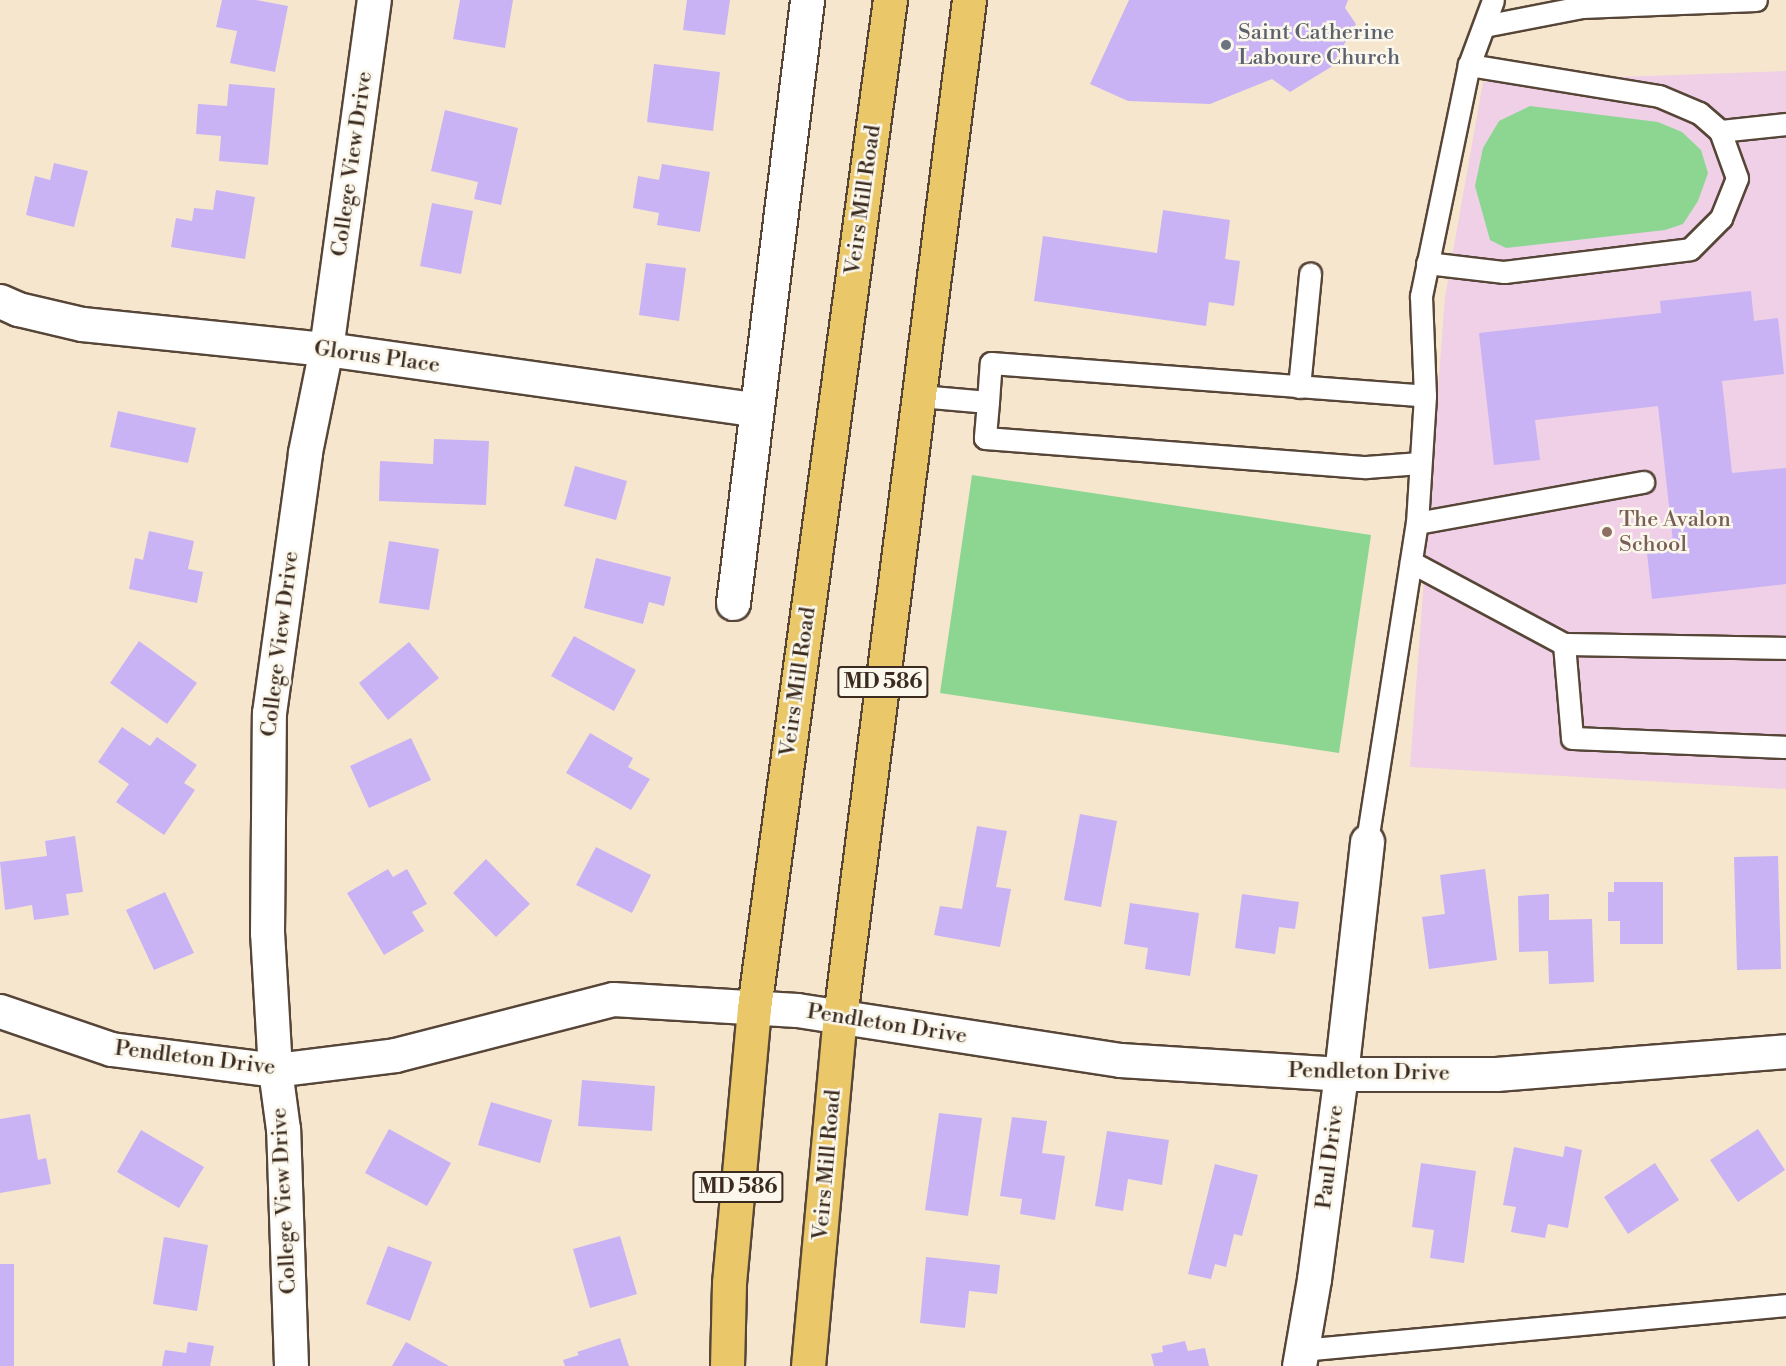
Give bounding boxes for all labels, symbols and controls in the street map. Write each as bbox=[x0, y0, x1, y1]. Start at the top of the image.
place label: Saint Catherine Laboure Church bbox=[1238, 19, 1400, 70]
marker: Saint Catherine Laboure Church bbox=[1219, 38, 1233, 52]
street label: College View Drive bbox=[326, 70, 378, 258]
street label: Veirs Mill Road bbox=[839, 123, 887, 277]
street label: Glorus Place bbox=[312, 335, 442, 379]
place label: The Avalon School bbox=[1619, 506, 1731, 558]
marker: The Avalon School bbox=[1600, 525, 1614, 539]
street label: College View Drive bbox=[256, 550, 304, 738]
street label: Veirs Mill Road bbox=[774, 605, 822, 759]
road number: MD 586 bbox=[836, 664, 930, 700]
street label: Pendleton Drive bbox=[805, 998, 969, 1050]
street label: Pendleton Drive bbox=[113, 1035, 277, 1081]
street label: Pendleton Drive bbox=[1288, 1057, 1450, 1087]
street label: Veirs Mill Road bbox=[807, 1089, 847, 1241]
street label: Paul Drive bbox=[1311, 1103, 1349, 1211]
street label: College View Drive bbox=[266, 1107, 302, 1295]
road number: MD 586 bbox=[692, 1169, 784, 1205]

